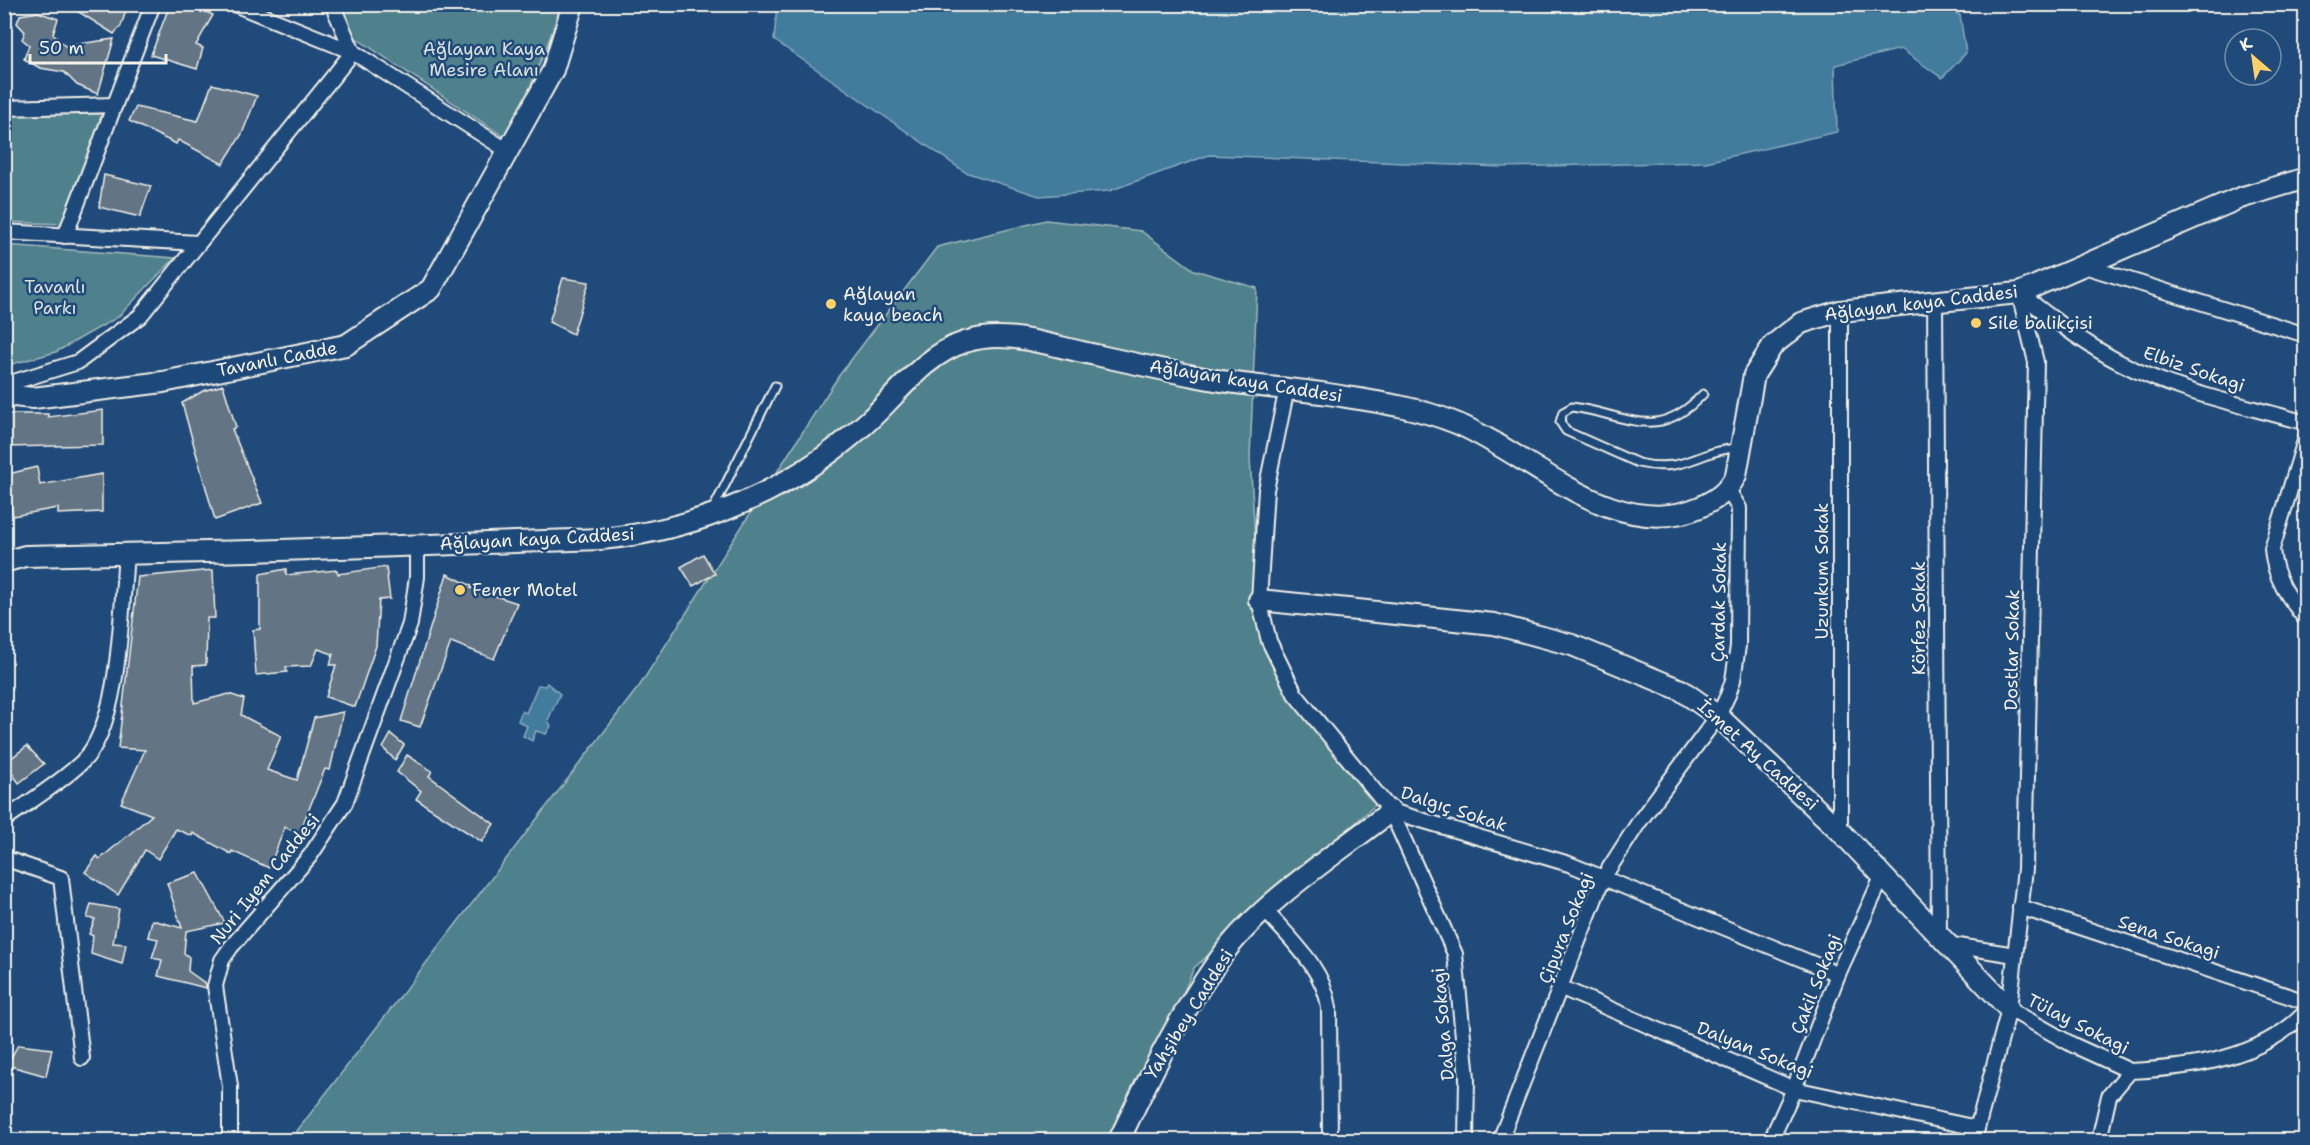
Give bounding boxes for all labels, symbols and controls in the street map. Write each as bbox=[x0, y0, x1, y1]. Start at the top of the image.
scale bar bbox=[30, 27, 166, 65]
north arrow bbox=[2223, 27, 2283, 87]
text: K bbox=[2236, 32, 2256, 56]
text: 50 m bbox=[39, 36, 84, 60]
park label: Ağlayan Kaya Mesire Alanı bbox=[423, 37, 545, 82]
park label: Tavanlı Parkı bbox=[24, 275, 86, 320]
street label: Ağlayan kaya Caddesi bbox=[1823, 279, 2019, 327]
place label: Ağlayan kaya beach bbox=[843, 282, 943, 327]
marker: Ağlayan kaya beach bbox=[824, 297, 838, 311]
place label: Sile balikçisi bbox=[1988, 311, 2093, 335]
marker: Sile balikçisi bbox=[1969, 316, 1983, 330]
street label: Tavanlı Cadde bbox=[215, 336, 339, 382]
street label: Elbiz Sokagi bbox=[2140, 340, 2248, 398]
street label: Ağlayan kaya Caddesi bbox=[1148, 354, 1344, 408]
street label: Uzunkum Sokak bbox=[1810, 503, 1834, 639]
street label: Ağlayan kaya Caddesi bbox=[439, 522, 635, 556]
street label: Çardak Sokak bbox=[1706, 542, 1732, 662]
street label: Körfez Sokak bbox=[1907, 561, 1931, 675]
place label: Fener Motel bbox=[472, 578, 578, 602]
marker: Fener Motel bbox=[453, 583, 467, 597]
street label: Dostlar Sokak bbox=[1999, 589, 2025, 711]
street label: İsmet Ay Caddesi bbox=[1692, 694, 1824, 816]
street label: Dalgıç Sokak bbox=[1398, 780, 1510, 838]
street label: Nuri Iyem Caddesi bbox=[205, 809, 325, 949]
street label: Çipura Sokagi bbox=[1533, 869, 1599, 987]
street label: Sena Sokagi bbox=[2115, 909, 2223, 965]
street label: Çakil Sokagi bbox=[1785, 931, 1847, 1037]
street label: Yahşibey Caddesi bbox=[1139, 944, 1239, 1084]
street label: Dalga Sokagi bbox=[1426, 967, 1460, 1081]
street label: Tülay Sokagi bbox=[2023, 988, 2133, 1060]
street label: Dalyan Sokagi bbox=[1693, 1016, 1817, 1084]

